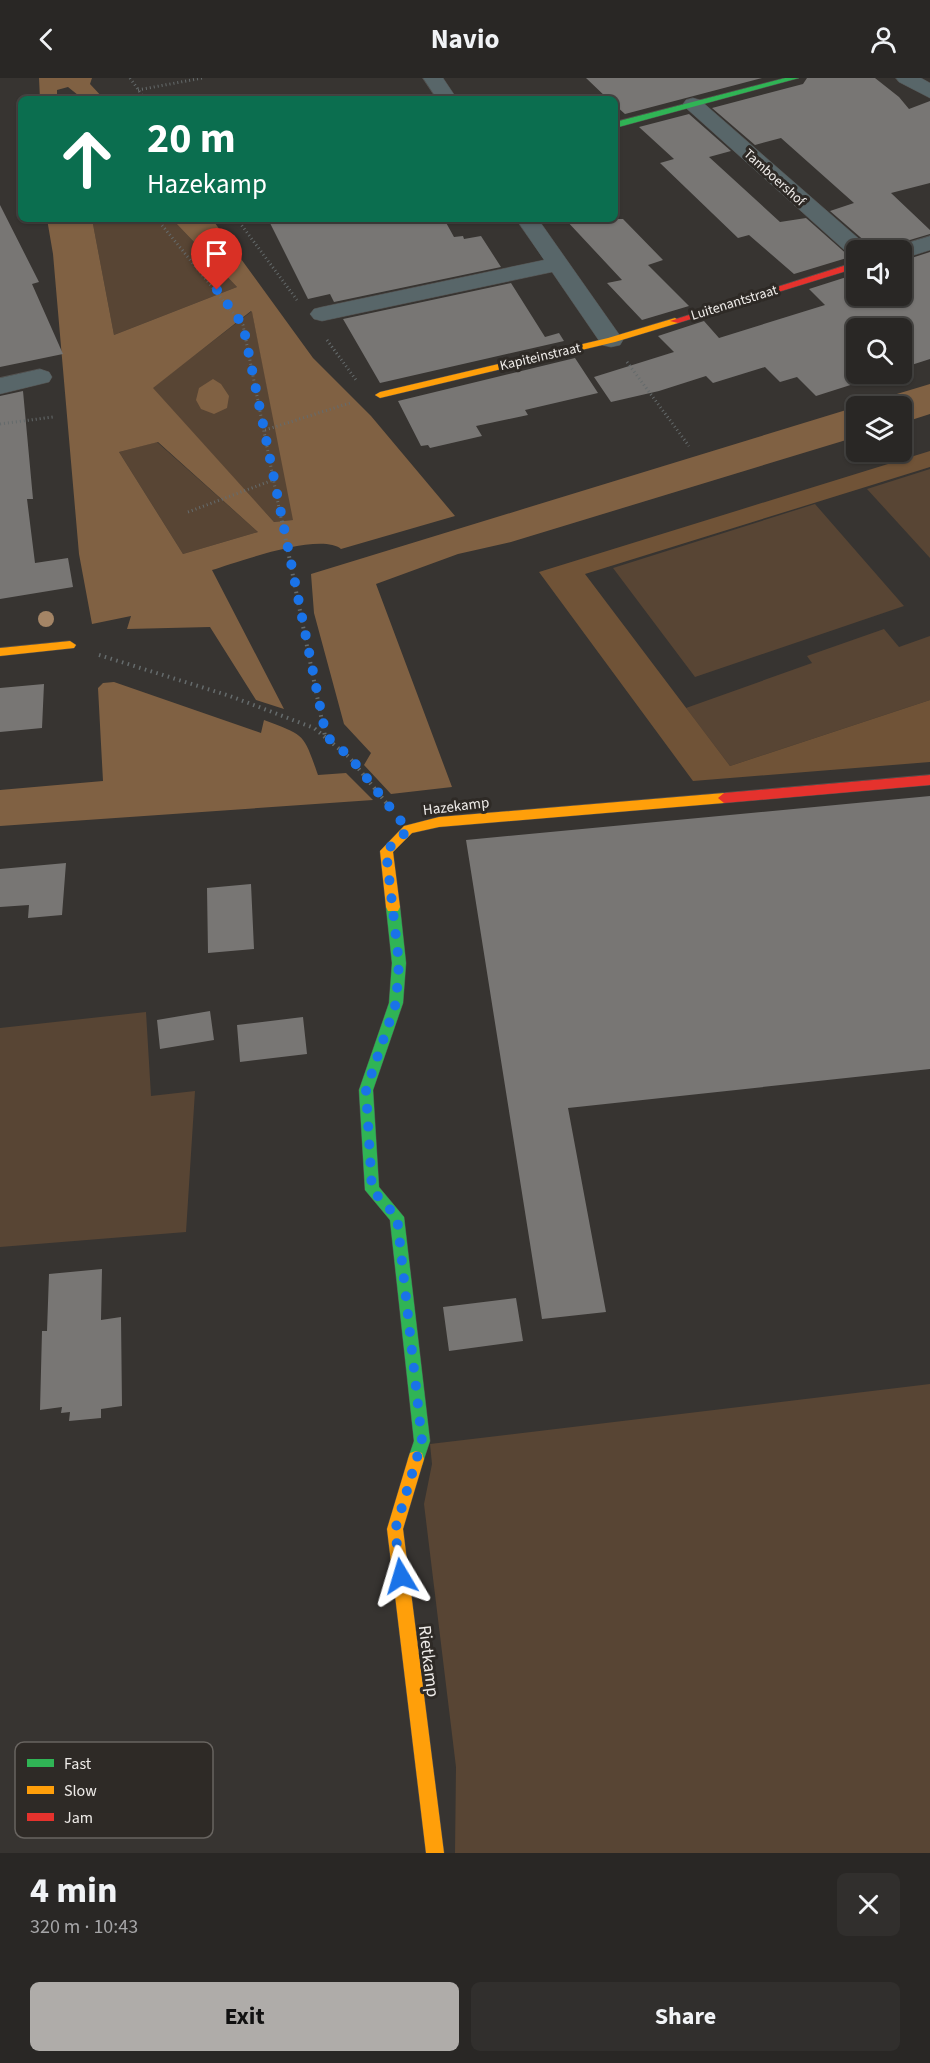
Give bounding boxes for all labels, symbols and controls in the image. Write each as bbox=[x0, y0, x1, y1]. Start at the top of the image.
text: Navio bbox=[431, 20, 499, 59]
icon: back bbox=[30, 23, 63, 56]
icon: person bbox=[867, 23, 900, 56]
text: 20 m bbox=[147, 109, 236, 169]
icon: ahead bbox=[48, 120, 126, 198]
street label: Tamboershof bbox=[739, 144, 810, 212]
text: Hazekamp bbox=[147, 165, 267, 204]
pin bbox=[191, 228, 242, 290]
icon: arrive bbox=[200, 237, 233, 270]
map controls bbox=[846, 240, 912, 462]
button: sound bbox=[846, 240, 912, 306]
street label: Luitenantstraat bbox=[688, 280, 780, 326]
button: search bbox=[846, 318, 912, 384]
street label: Kapiteinstraat bbox=[498, 338, 583, 376]
button: layers bbox=[846, 396, 912, 462]
street label: Hazekamp bbox=[422, 792, 490, 821]
position arrow bbox=[369, 1544, 433, 1608]
street label: Rietkamp bbox=[412, 1624, 445, 1698]
legend bbox=[15, 1742, 213, 1838]
text: Fast bbox=[64, 1753, 92, 1775]
text: Slow bbox=[64, 1780, 97, 1802]
text: Jam bbox=[64, 1807, 93, 1829]
text: 4 min bbox=[30, 1865, 118, 1916]
button: close bbox=[837, 1873, 900, 1936]
text: 320 m · 10:43 bbox=[30, 1913, 138, 1941]
button: Exit bbox=[30, 1982, 459, 2051]
button: Share bbox=[471, 1982, 900, 2051]

